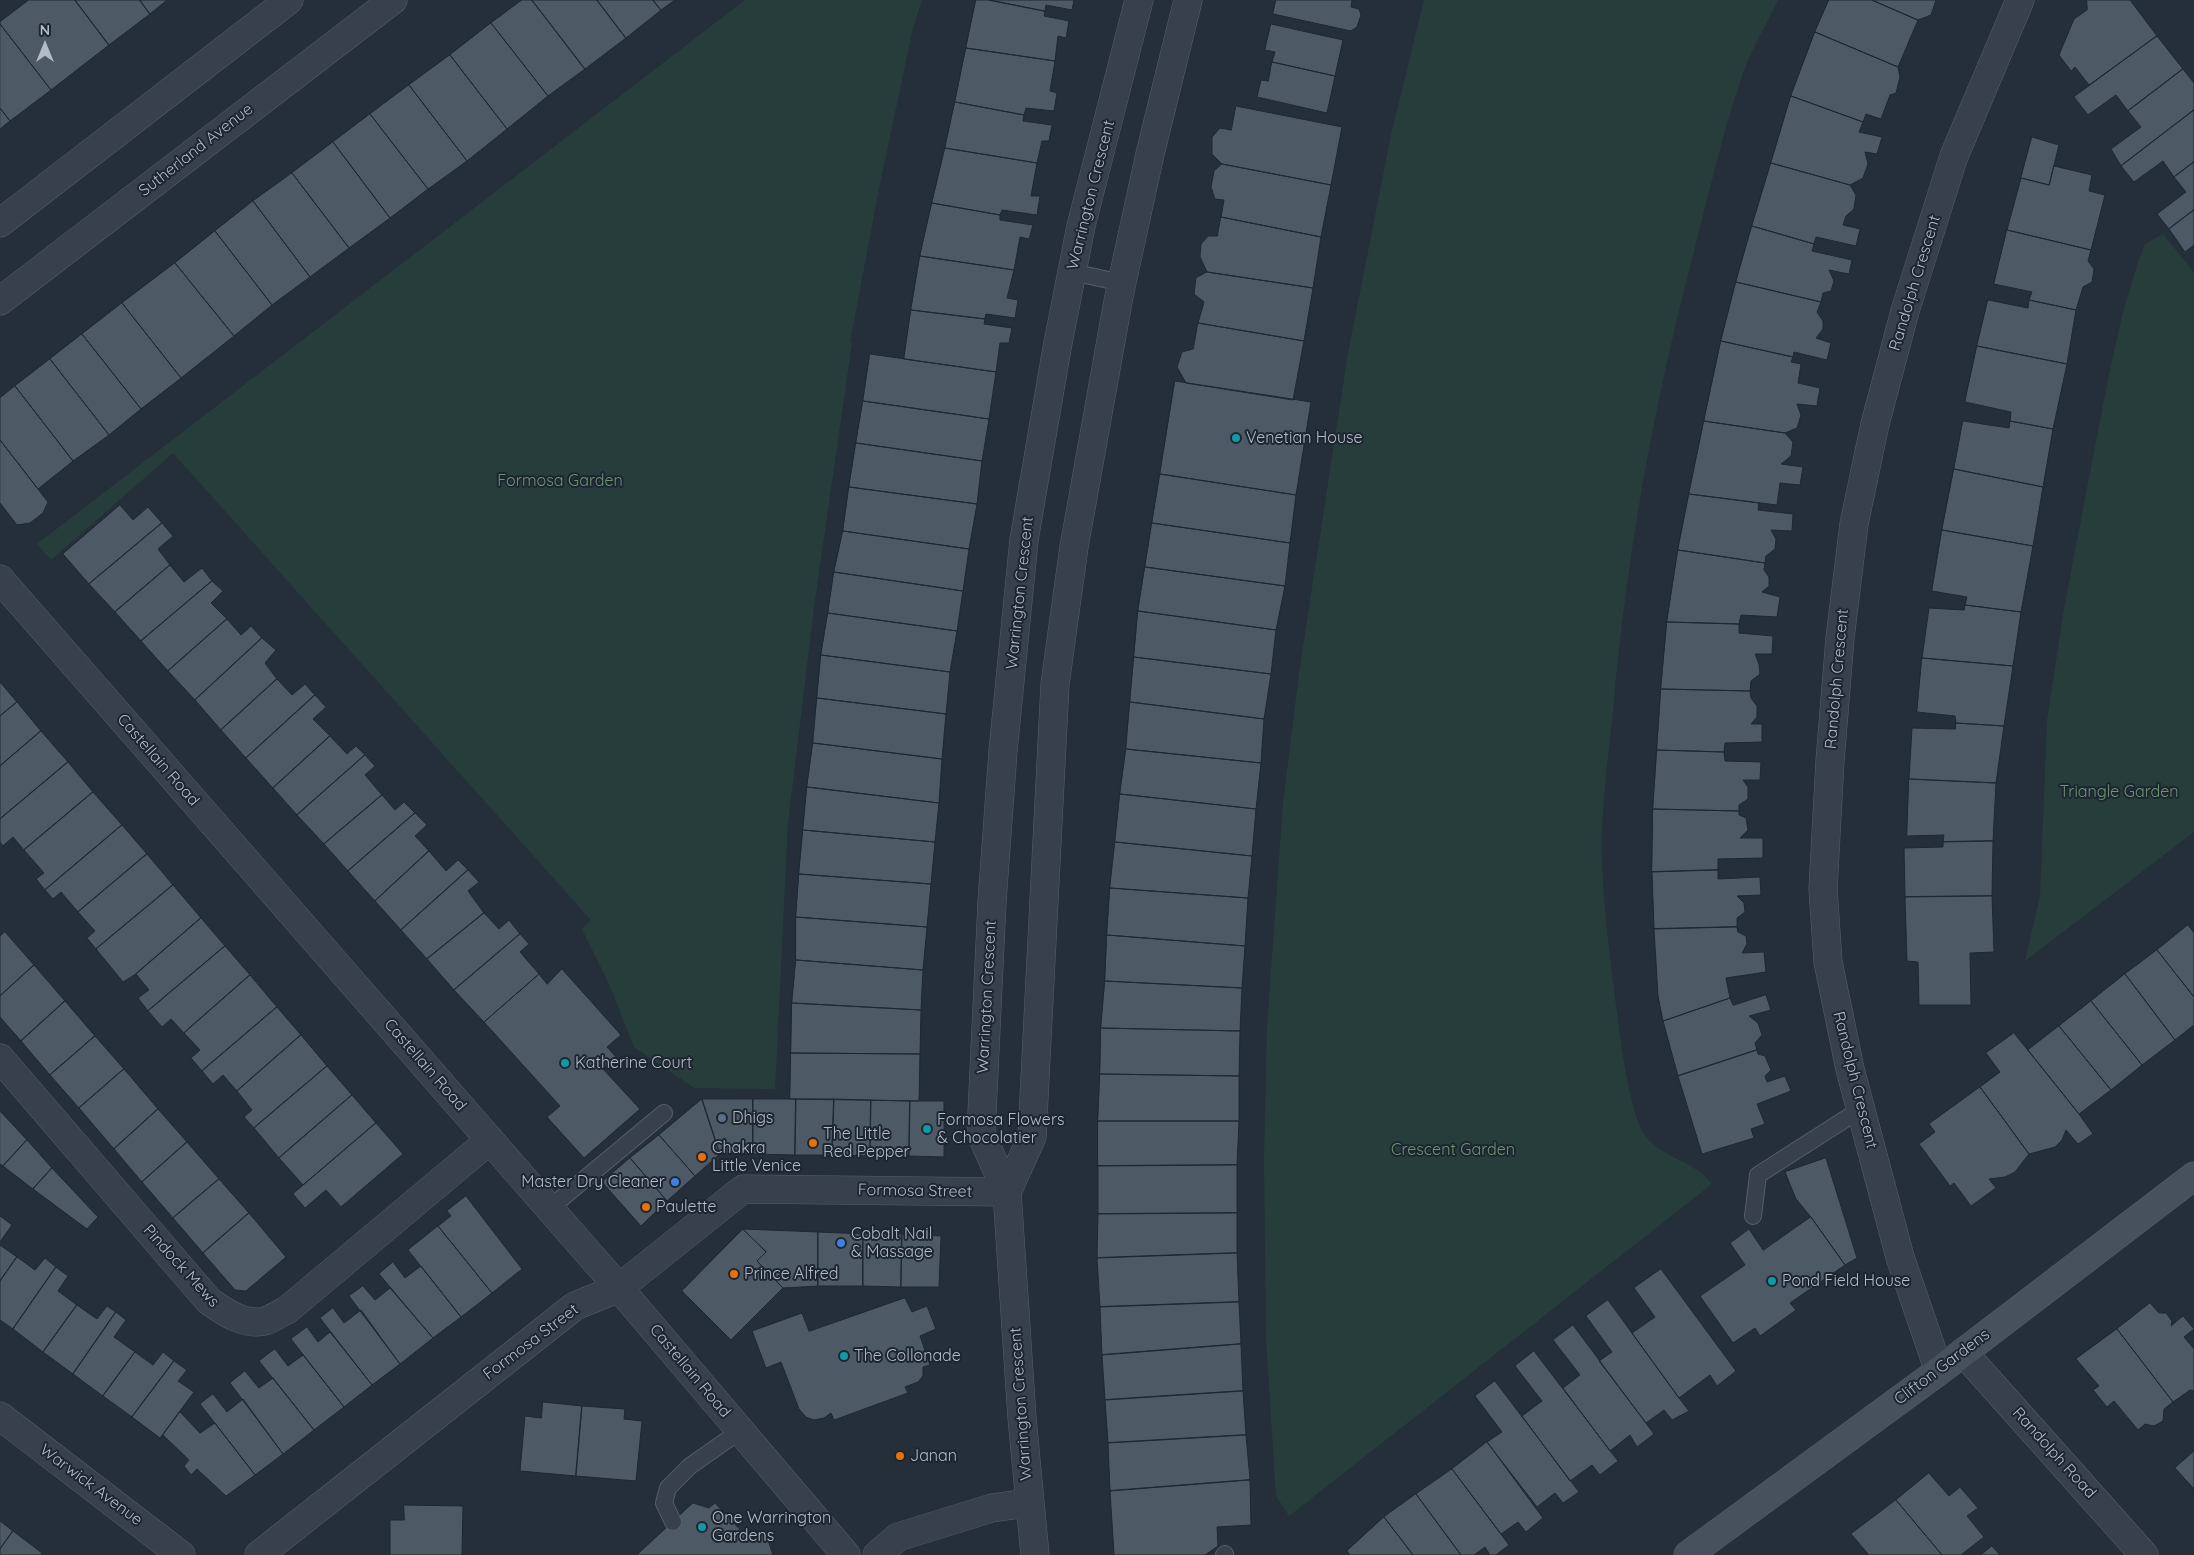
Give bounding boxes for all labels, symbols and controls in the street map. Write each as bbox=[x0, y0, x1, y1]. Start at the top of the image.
north arrow bbox=[20, 20, 70, 70]
text: N bbox=[40, 21, 50, 39]
street label: Sutherland Avenue bbox=[135, 100, 257, 200]
street label: Warrington Crescent bbox=[1063, 118, 1119, 272]
street label: Randolph Crescent bbox=[1885, 213, 1945, 353]
place label: Venetian House bbox=[1246, 428, 1363, 448]
marker: Venetian House bbox=[1230, 432, 1242, 444]
park label: Formosa Garden bbox=[497, 471, 623, 491]
street label: Warrington Crescent bbox=[1002, 516, 1038, 670]
street label: Randolph Crescent bbox=[1821, 608, 1853, 750]
street label: Castellain Road bbox=[113, 710, 203, 810]
park label: Triangle Garden bbox=[2060, 782, 2178, 802]
street label: Warrington Crescent bbox=[973, 920, 1001, 1074]
street label: Randolph Crescent bbox=[1829, 1009, 1881, 1151]
street label: Castellain Road bbox=[380, 1015, 470, 1115]
place label: Katherine Court bbox=[575, 1053, 692, 1073]
marker: Katherine Court bbox=[559, 1057, 571, 1069]
place label: Dhigs bbox=[732, 1108, 773, 1128]
place label: Formosa Flowers & Chocolatier bbox=[937, 1110, 1065, 1148]
marker: Dhigs bbox=[716, 1112, 728, 1124]
marker: Formosa Flowers & Chocolatier bbox=[921, 1123, 933, 1135]
place label: The Little Red Pepper bbox=[823, 1124, 910, 1162]
marker: The Little Red Pepper bbox=[807, 1137, 819, 1149]
place label: Chakra Little Venice bbox=[712, 1138, 801, 1176]
park label: Crescent Garden bbox=[1391, 1140, 1515, 1160]
marker: Chakra Little Venice bbox=[696, 1151, 708, 1163]
place label: Master Dry Cleaner bbox=[521, 1172, 665, 1192]
marker: Master Dry Cleaner bbox=[669, 1176, 681, 1188]
street label: Formosa Street bbox=[858, 1180, 972, 1202]
place label: Paulette bbox=[656, 1197, 716, 1217]
marker: Paulette bbox=[640, 1201, 652, 1213]
street label: Pindock Mews bbox=[139, 1221, 223, 1311]
place label: Cobalt Nail & Massage bbox=[851, 1224, 933, 1262]
marker: Cobalt Nail & Massage bbox=[835, 1237, 847, 1249]
place label: Prince Alfred bbox=[744, 1264, 838, 1284]
marker: Prince Alfred bbox=[728, 1268, 740, 1280]
place label: Pond Field House bbox=[1782, 1271, 1910, 1291]
marker: Pond Field House bbox=[1766, 1275, 1778, 1287]
street label: Formosa Street bbox=[480, 1300, 582, 1384]
street label: Castellain Road bbox=[645, 1320, 735, 1422]
street label: Clifton Gardens bbox=[1891, 1325, 1993, 1409]
street label: Warrington Crescent bbox=[1006, 1327, 1036, 1481]
place label: The Collonade bbox=[854, 1346, 961, 1366]
marker: The Collonade bbox=[838, 1350, 850, 1362]
street label: Randolph Road bbox=[2008, 1404, 2100, 1502]
street label: Warwick Avenue bbox=[36, 1440, 146, 1530]
place label: Janan bbox=[910, 1446, 957, 1466]
marker: Janan bbox=[894, 1450, 906, 1462]
place label: One Warrington Gardens bbox=[712, 1508, 831, 1546]
marker: One Warrington Gardens bbox=[696, 1521, 708, 1533]

